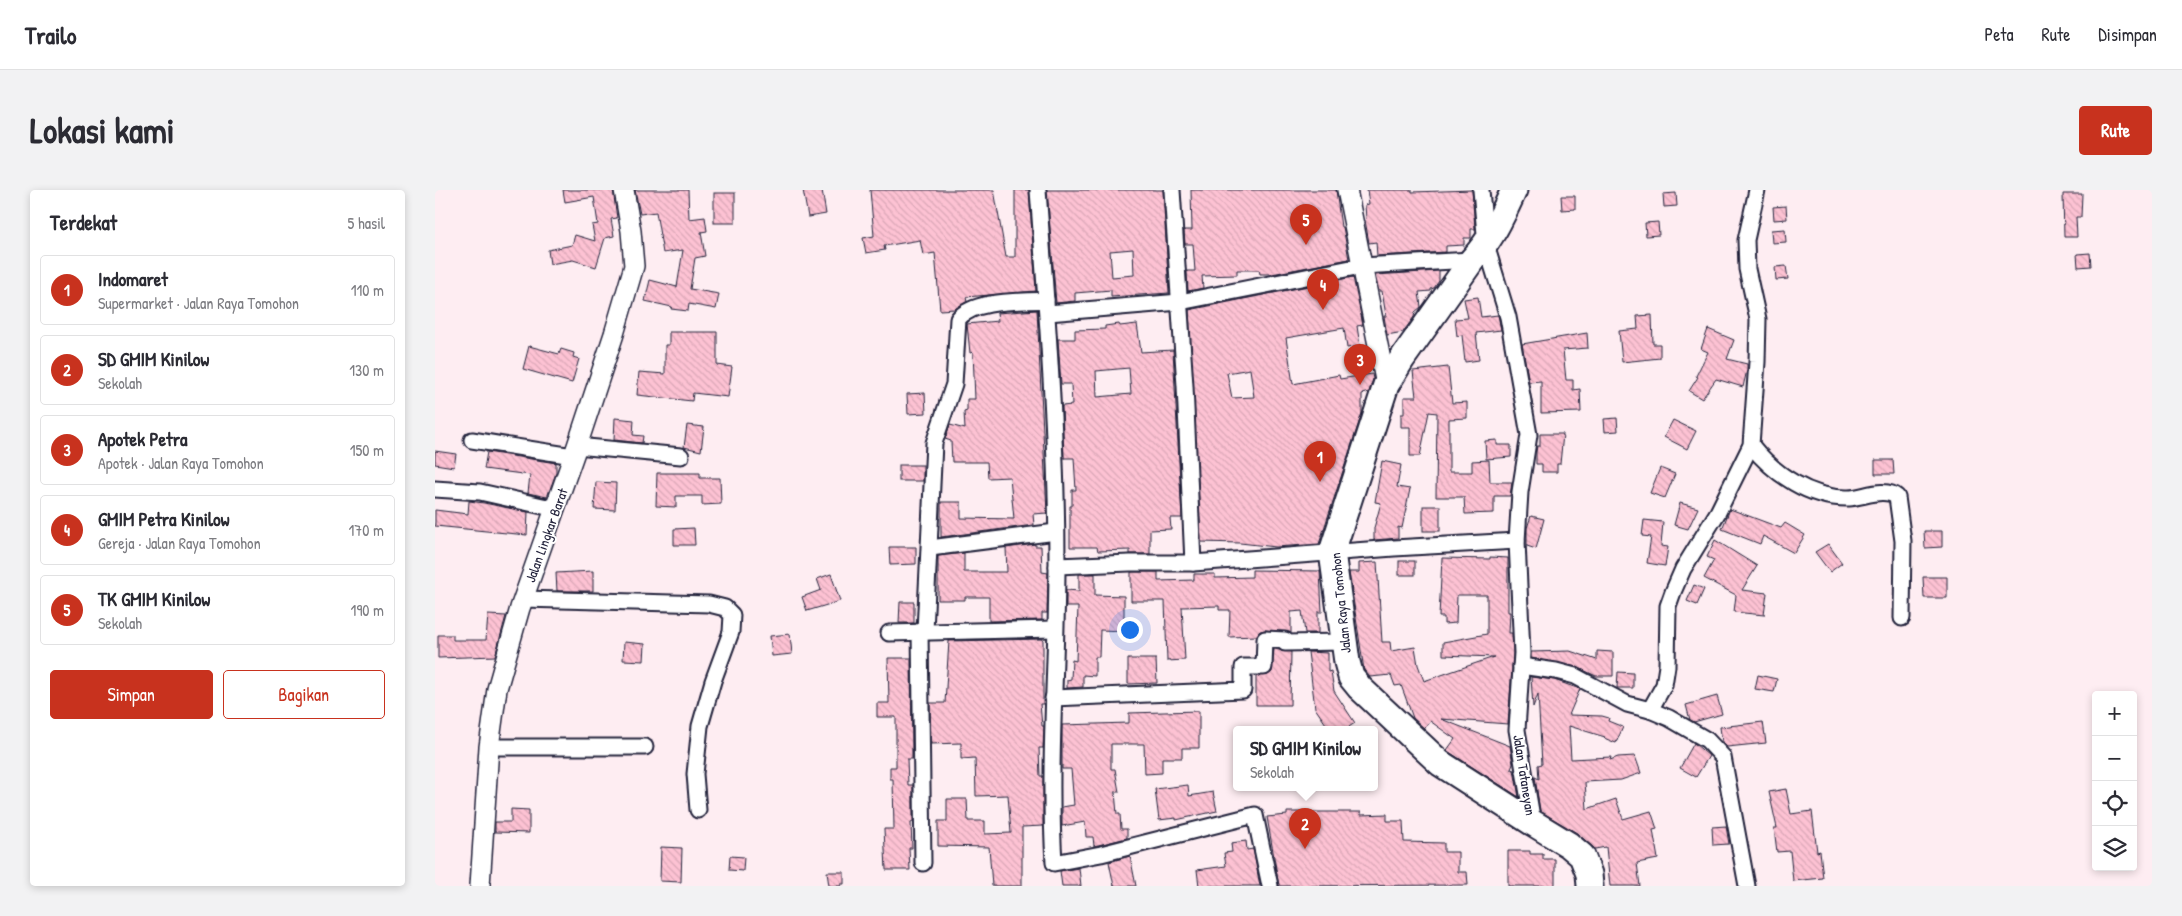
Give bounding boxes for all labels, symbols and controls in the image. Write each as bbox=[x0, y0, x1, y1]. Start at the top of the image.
text: Trailo bbox=[25, 19, 76, 51]
text: Peta bbox=[1985, 22, 2014, 47]
text: Rute bbox=[2042, 22, 2070, 47]
text: Disimpan bbox=[2098, 22, 2157, 47]
button: Rute bbox=[2079, 106, 2152, 155]
text: Lokasi kami bbox=[30, 107, 175, 154]
pin: 5 bbox=[1290, 204, 1322, 245]
text: Terdekat bbox=[50, 208, 117, 237]
text: 5 hasil bbox=[348, 212, 385, 234]
text: Indomaret bbox=[98, 266, 168, 292]
pin: 4 bbox=[1307, 269, 1339, 310]
text: 1 bbox=[64, 279, 70, 301]
text: 110 m bbox=[351, 279, 384, 301]
text: Supermarket · Jalan Raya Tomohon bbox=[98, 292, 299, 314]
pin: 3 bbox=[1344, 344, 1376, 385]
text: SD GMIM Kinilow bbox=[98, 346, 209, 372]
text: 2 bbox=[63, 359, 71, 381]
text: 130 m bbox=[349, 359, 384, 381]
text: Sekolah bbox=[98, 372, 142, 394]
text: Apotek Petra bbox=[98, 426, 187, 452]
text: 3 bbox=[63, 439, 71, 461]
text: 150 m bbox=[350, 439, 384, 461]
pin: 1 bbox=[1304, 441, 1336, 482]
text: Apotek · Jalan Raya Tomohon bbox=[98, 452, 264, 474]
street label: Jalan Lingkar Barat bbox=[520, 485, 573, 585]
text: GMIM Petra Kinilow bbox=[98, 506, 229, 532]
text: 4 bbox=[64, 519, 70, 541]
text: 170 m bbox=[349, 519, 384, 541]
text: Gereja · Jalan Raya Tomohon bbox=[98, 532, 261, 554]
street label: Jalan Raya Tomohon bbox=[1325, 552, 1356, 654]
text: TK GMIM Kinilow bbox=[98, 586, 210, 612]
text: 5 bbox=[64, 599, 70, 621]
text: 190 m bbox=[351, 599, 384, 621]
text: Sekolah bbox=[98, 612, 142, 634]
your location bbox=[1117, 617, 1143, 643]
button: Simpan bbox=[50, 670, 213, 719]
button: Bagikan bbox=[223, 670, 385, 719]
map controls bbox=[2092, 691, 2137, 871]
button: + bbox=[2092, 691, 2137, 736]
popup bbox=[1233, 726, 1378, 791]
street label: Jalan Tataneyan bbox=[1508, 733, 1541, 817]
text: SD GMIM Kinilow bbox=[1250, 735, 1361, 761]
button: − bbox=[2092, 736, 2137, 781]
text: Sekolah bbox=[1250, 761, 1294, 783]
button: locate bbox=[2092, 781, 2137, 826]
pin: 2 bbox=[1289, 808, 1321, 849]
button: layers bbox=[2092, 826, 2137, 871]

